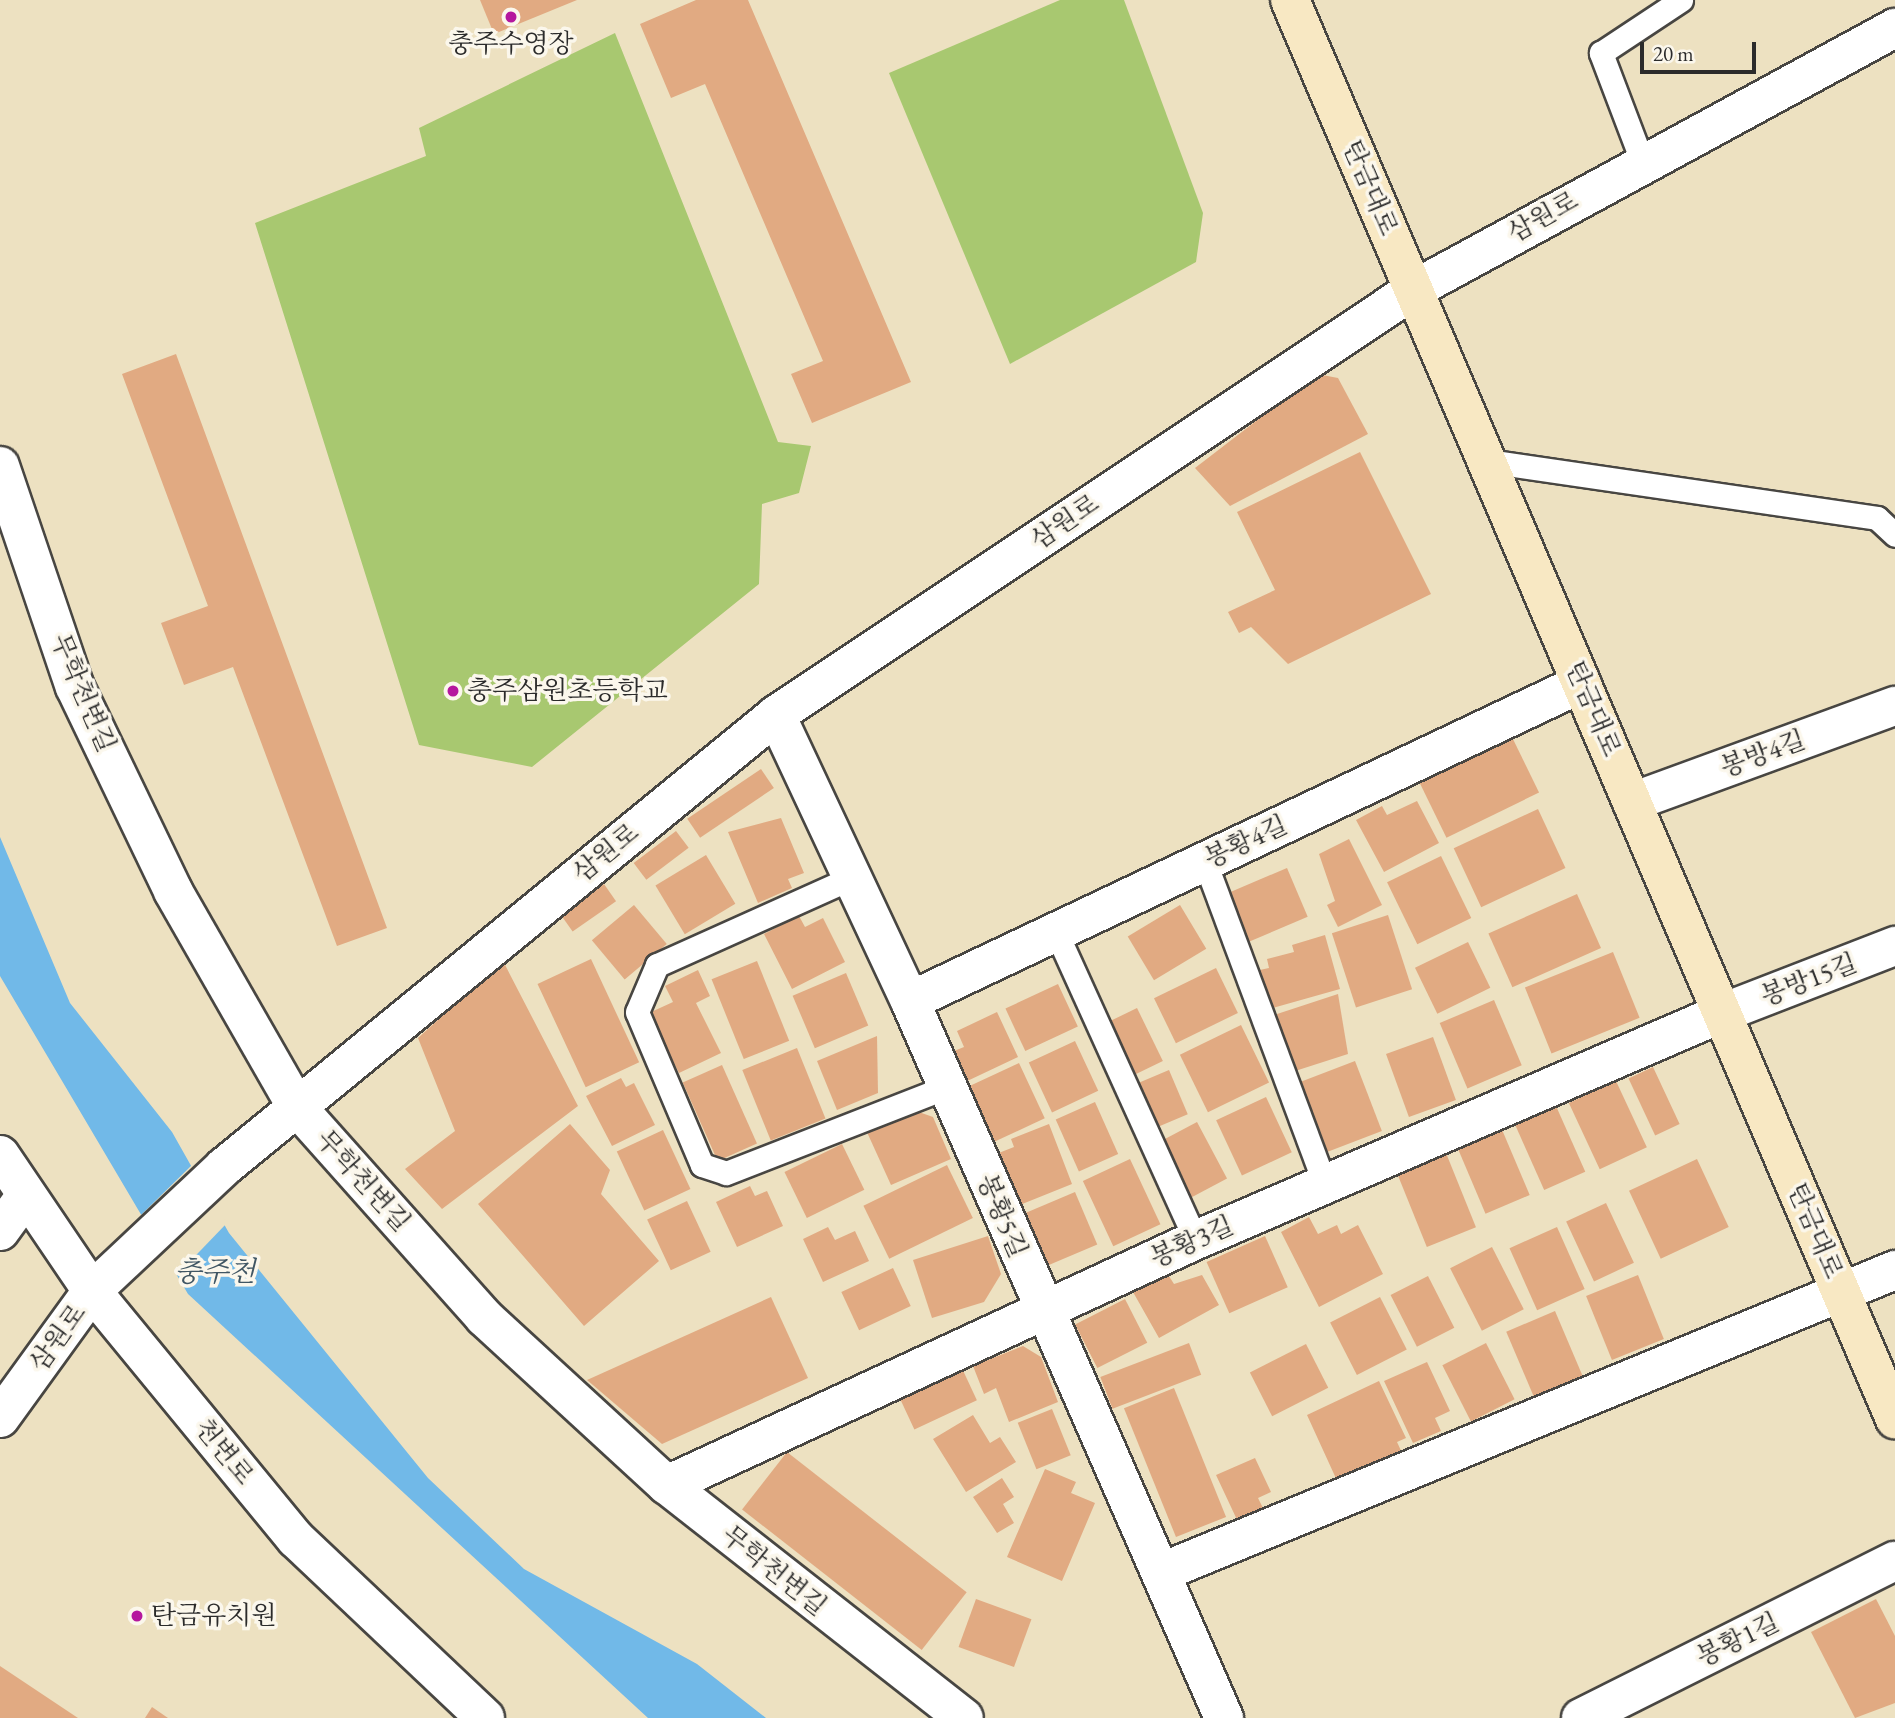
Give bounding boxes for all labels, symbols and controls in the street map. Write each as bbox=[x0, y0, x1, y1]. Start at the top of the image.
marker: 충주수영장 bbox=[503, 9, 519, 25]
place label: 충주수영장 bbox=[448, 28, 574, 60]
scale bar bbox=[1643, 28, 1758, 72]
text: 20 m bbox=[1653, 40, 1694, 67]
street label: 탄금대로 bbox=[1336, 136, 1404, 240]
street label: 삼원로 bbox=[1502, 185, 1584, 249]
street label: 삼원로 bbox=[1025, 488, 1105, 556]
street label: 무학천변길 bbox=[44, 629, 122, 757]
street label: 탄금대로 bbox=[1559, 657, 1627, 761]
place label: 충주삼원초등학교 bbox=[467, 675, 668, 707]
marker: 충주삼원초등학교 bbox=[445, 683, 461, 699]
street label: 봉방4길 bbox=[1716, 724, 1810, 784]
street label: 봉황4길 bbox=[1200, 809, 1292, 875]
street label: 삼원로 bbox=[567, 817, 645, 889]
street label: 봉방15길 bbox=[1757, 947, 1861, 1013]
street label: 무학천변길 bbox=[309, 1124, 417, 1238]
street label: 봉황5길 bbox=[970, 1169, 1034, 1263]
street label: 탄금대로 bbox=[1781, 1179, 1849, 1283]
street label: 봉황3길 bbox=[1146, 1210, 1238, 1274]
water label: 충주천 bbox=[174, 1254, 256, 1288]
street label: 삼원로 bbox=[23, 1298, 93, 1378]
street label: 천변로 bbox=[188, 1413, 260, 1491]
street label: 무학천변길 bbox=[715, 1519, 833, 1623]
place label: 탄금유치원 bbox=[151, 1600, 277, 1632]
street label: 봉황1길 bbox=[1692, 1607, 1784, 1673]
marker: 탄금유치원 bbox=[129, 1608, 145, 1624]

